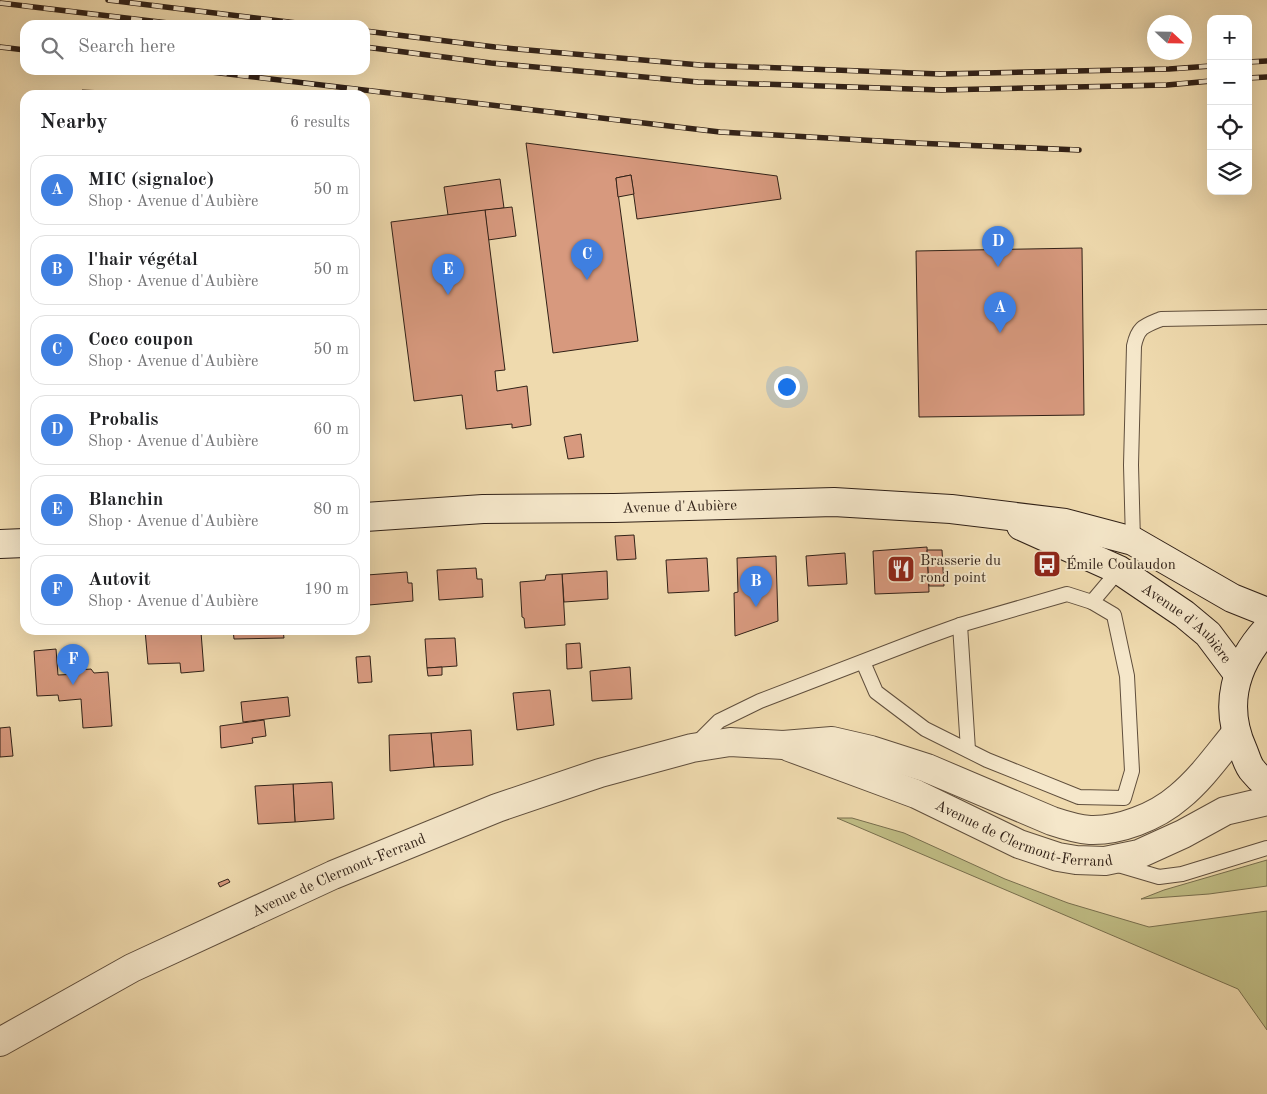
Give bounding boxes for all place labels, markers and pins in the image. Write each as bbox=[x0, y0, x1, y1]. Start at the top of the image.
pin: D bbox=[982, 226, 1014, 267]
pin: C bbox=[571, 239, 603, 280]
pin: E bbox=[432, 254, 464, 295]
pin: A bbox=[984, 292, 1016, 333]
bus stop icon: Émile Coulaudon bbox=[1032, 549, 1062, 579]
restaurant icon: Brasserie du rond point bbox=[886, 554, 916, 584]
place label: Brasserie du rond point bbox=[920, 554, 1001, 586]
place label: Émile Coulaudon bbox=[1066, 555, 1176, 573]
pin: B bbox=[740, 566, 772, 607]
pin: F bbox=[57, 644, 89, 685]

